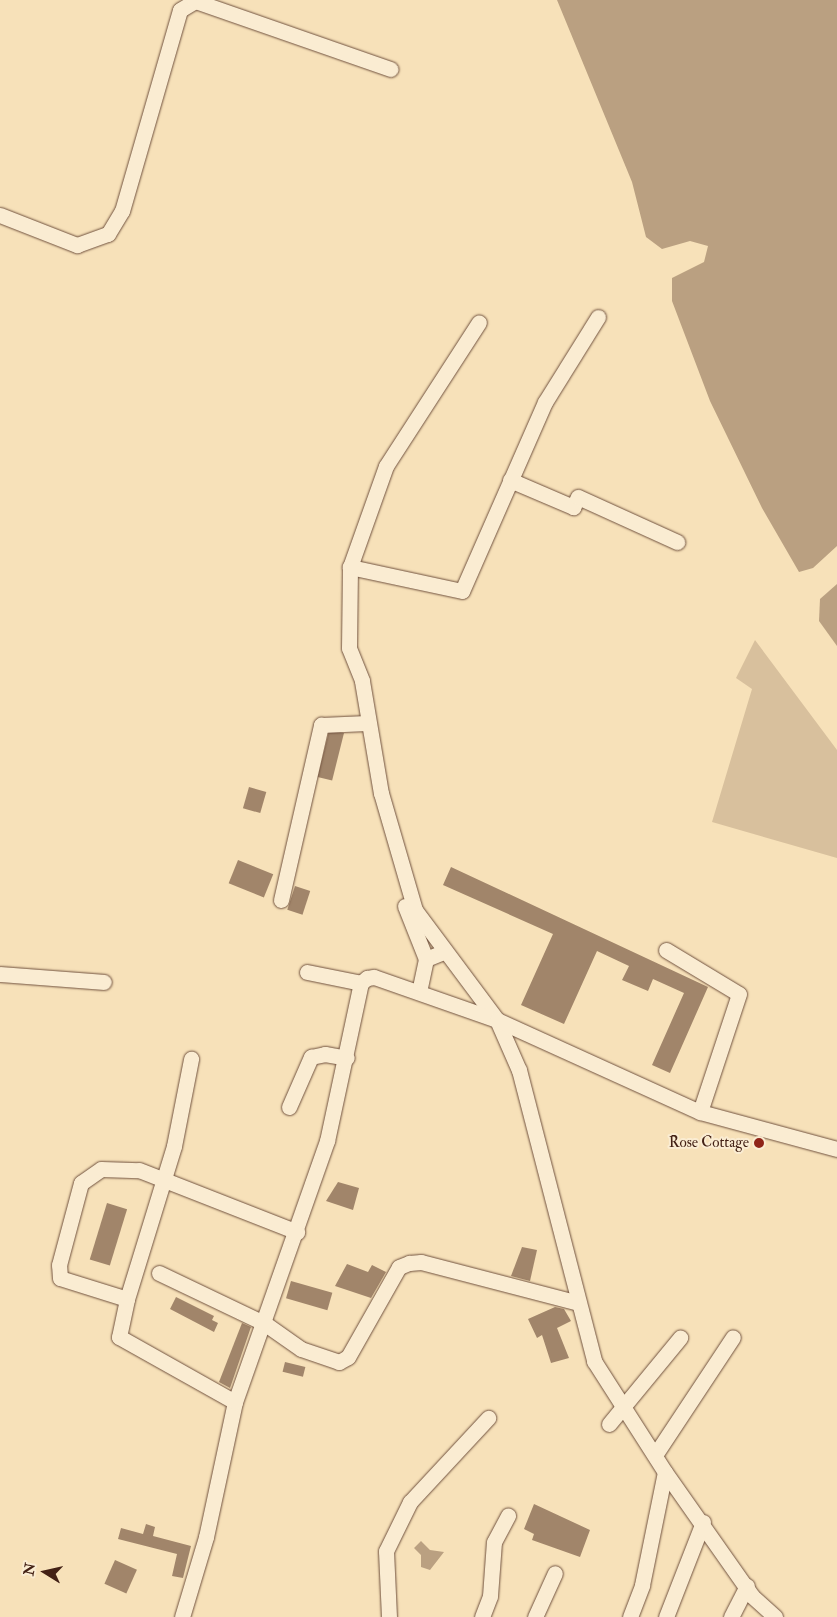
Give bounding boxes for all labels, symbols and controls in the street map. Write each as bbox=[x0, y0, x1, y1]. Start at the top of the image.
place label: Rose Cottage bbox=[669, 1134, 749, 1152]
marker: Rose Cottage bbox=[753, 1137, 765, 1149]
north arrow bbox=[20, 1547, 70, 1597]
text: N bbox=[20, 1562, 39, 1577]

